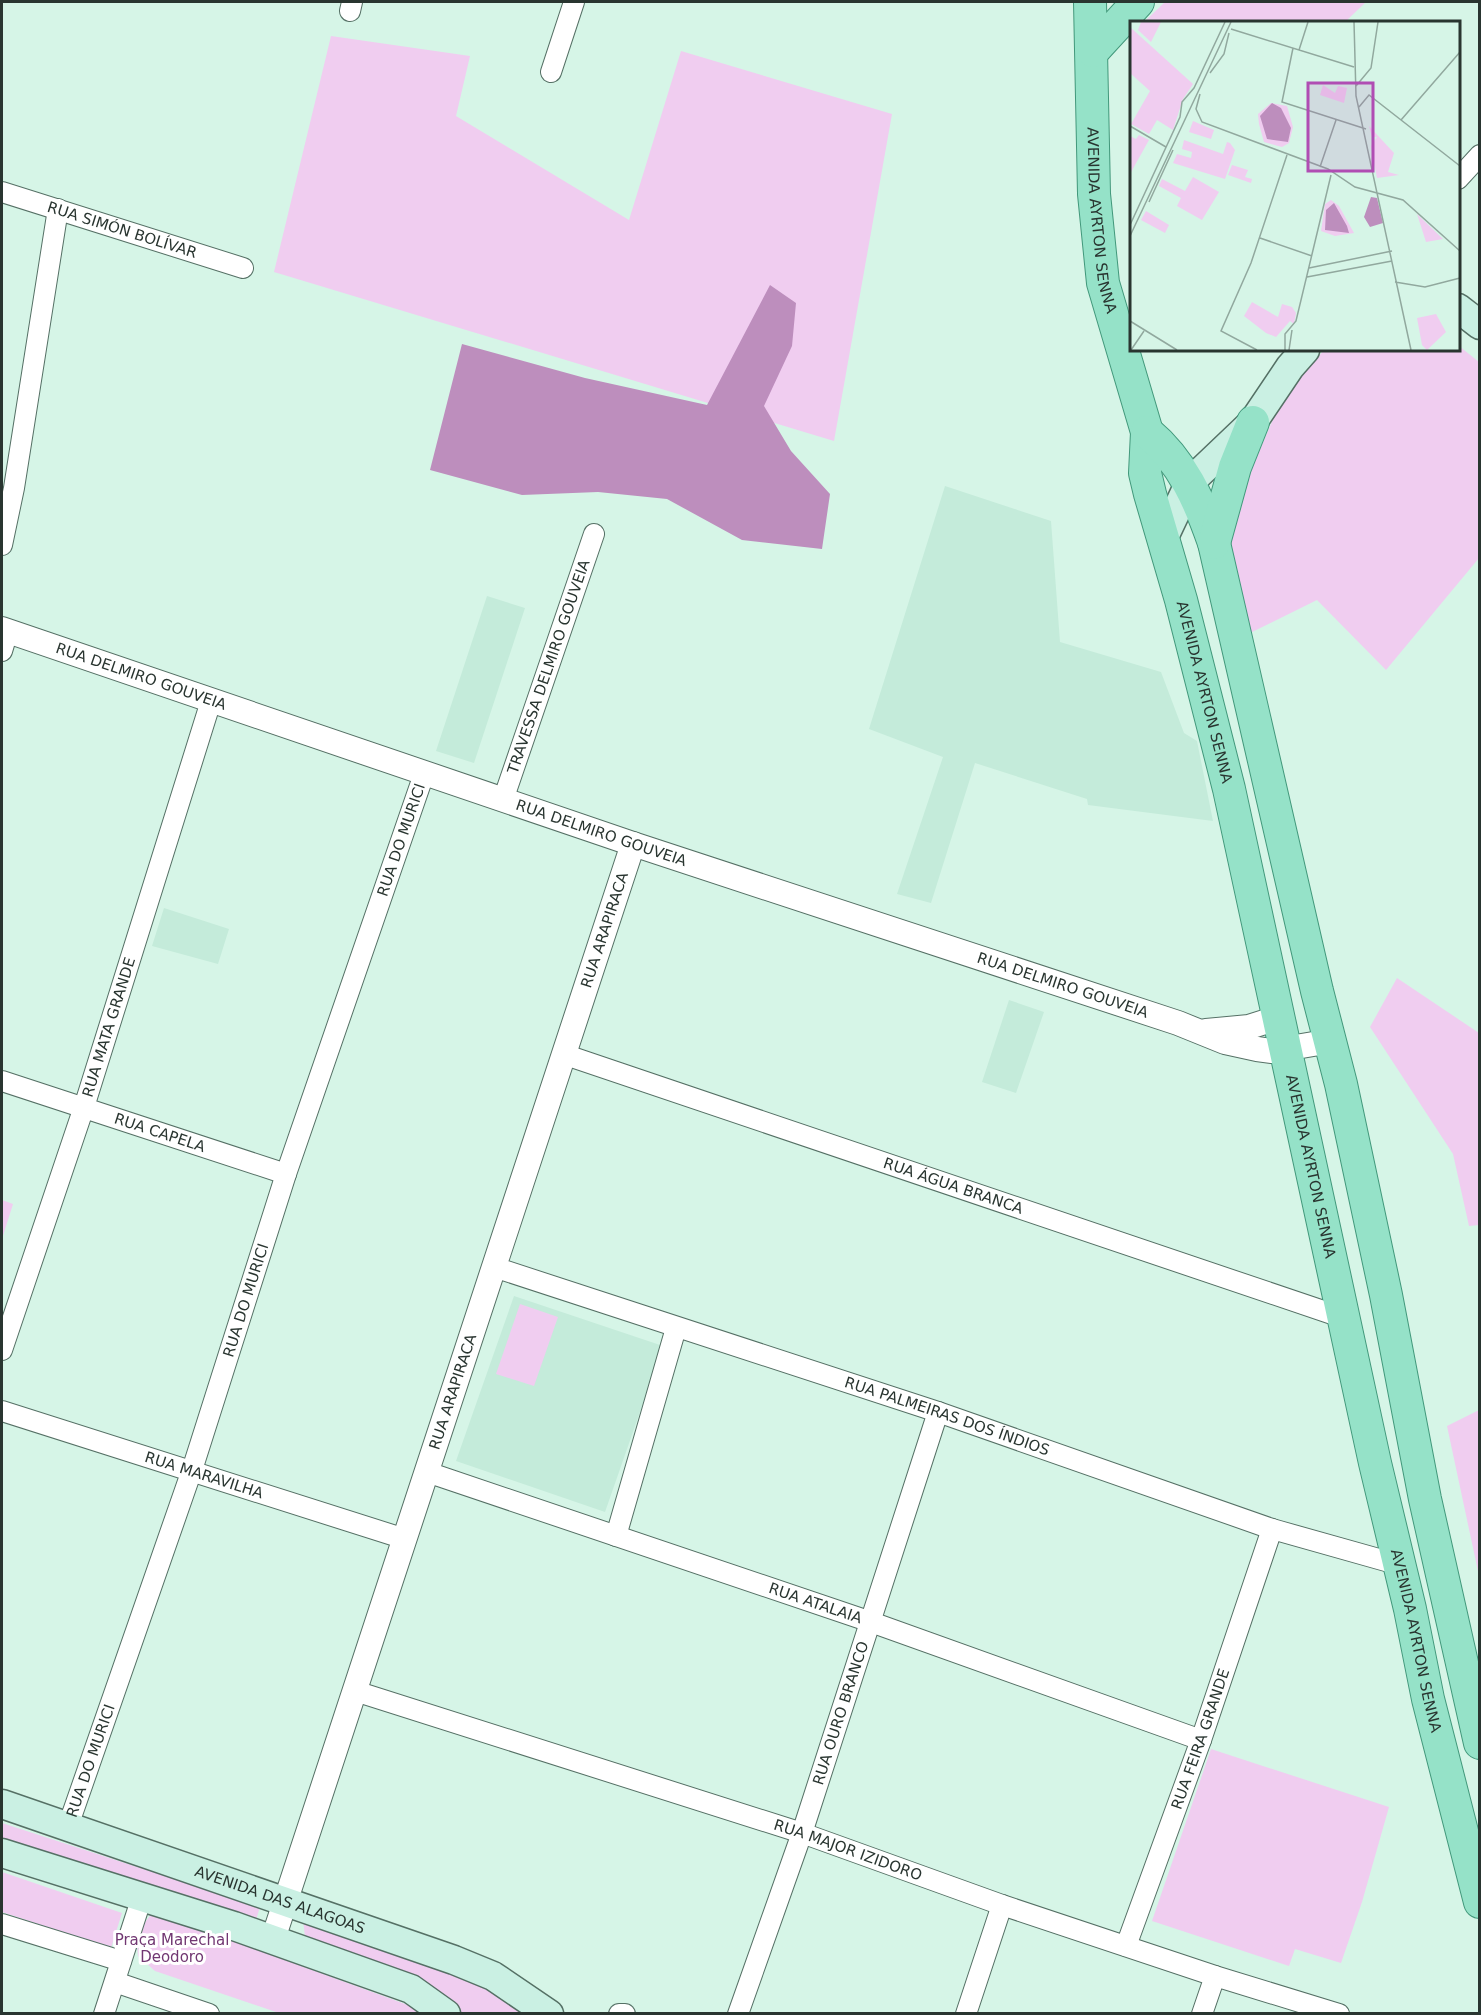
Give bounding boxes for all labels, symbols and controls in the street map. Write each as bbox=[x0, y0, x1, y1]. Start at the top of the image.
inset map bbox=[1130, 21, 1460, 351]
street label: AVENIDA AYRTON SENNA bbox=[1084, 127, 1121, 316]
street label: RUA SIMÓN BOLÍVAR bbox=[45, 198, 199, 262]
street label: TRAVESSA DELMIRO GOUVEIA bbox=[503, 556, 594, 777]
street label: AVENIDA AYRTON SENNA bbox=[1173, 599, 1236, 786]
street label: RUA DELMIRO GOUVEIA bbox=[53, 639, 230, 714]
street label: RUA DO MURICI bbox=[373, 781, 429, 899]
street label: RUA DELMIRO GOUVEIA bbox=[513, 796, 690, 870]
street label: RUA ARAPIRACA bbox=[577, 869, 632, 990]
street label: RUA DELMIRO GOUVEIA bbox=[975, 949, 1151, 1022]
street label: RUA MATA GRANDE bbox=[79, 955, 139, 1099]
street label: AVENIDA AYRTON SENNA bbox=[1282, 1073, 1340, 1261]
street label: RUA CAPELA bbox=[112, 1109, 208, 1156]
street label: RUA ÁGUA BRANCA bbox=[881, 1154, 1026, 1218]
street label: RUA DO MURICI bbox=[219, 1241, 272, 1359]
street label: RUA ARAPIRACA bbox=[425, 1331, 481, 1452]
street label: RUA PALMEIRAS DOS ÍNDIOS bbox=[842, 1373, 1052, 1459]
street label: RUA MARAVILHA bbox=[143, 1448, 266, 1503]
street label: AVENIDA AYRTON SENNA bbox=[1387, 1547, 1445, 1735]
street label: RUA ATALAIA bbox=[766, 1579, 865, 1628]
street label: RUA OURO BRANCO bbox=[809, 1639, 872, 1787]
street label: RUA FEIRA GRANDE bbox=[1168, 1666, 1233, 1812]
street label: RUA DO MURICI bbox=[63, 1702, 119, 1820]
street label: RUA MAJOR IZIDORO bbox=[772, 1816, 924, 1884]
street label: AVENIDA DAS ALAGOAS bbox=[192, 1862, 367, 1938]
park label: Praça Marechal Deodoro bbox=[115, 1931, 229, 1966]

